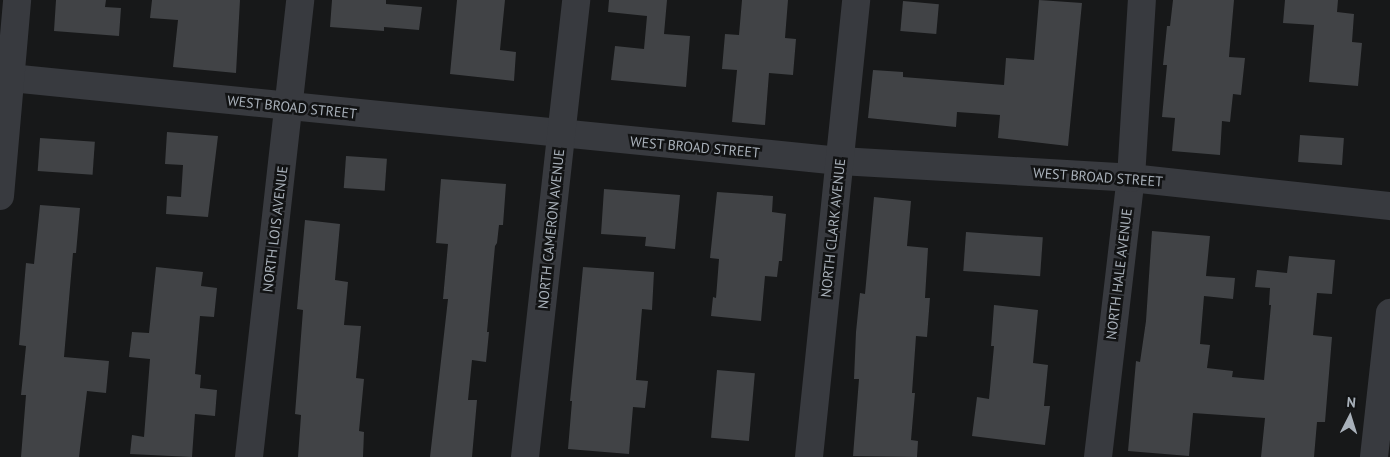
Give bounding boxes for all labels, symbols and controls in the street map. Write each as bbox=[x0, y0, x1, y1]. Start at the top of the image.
street label: WEST BROAD STREET bbox=[226, 92, 358, 122]
street label: WEST BROAD STREET bbox=[629, 133, 761, 161]
street label: NORTH CAMERON AVENUE bbox=[534, 148, 568, 310]
street label: NORTH CLARK AVENUE bbox=[817, 157, 849, 299]
street label: WEST BROAD STREET bbox=[1032, 164, 1164, 190]
street label: NORTH LOIS AVENUE bbox=[259, 165, 291, 293]
street label: NORTH HALE AVENUE bbox=[1103, 207, 1135, 341]
north arrow bbox=[1325, 392, 1375, 442]
text: N bbox=[1346, 393, 1357, 411]

